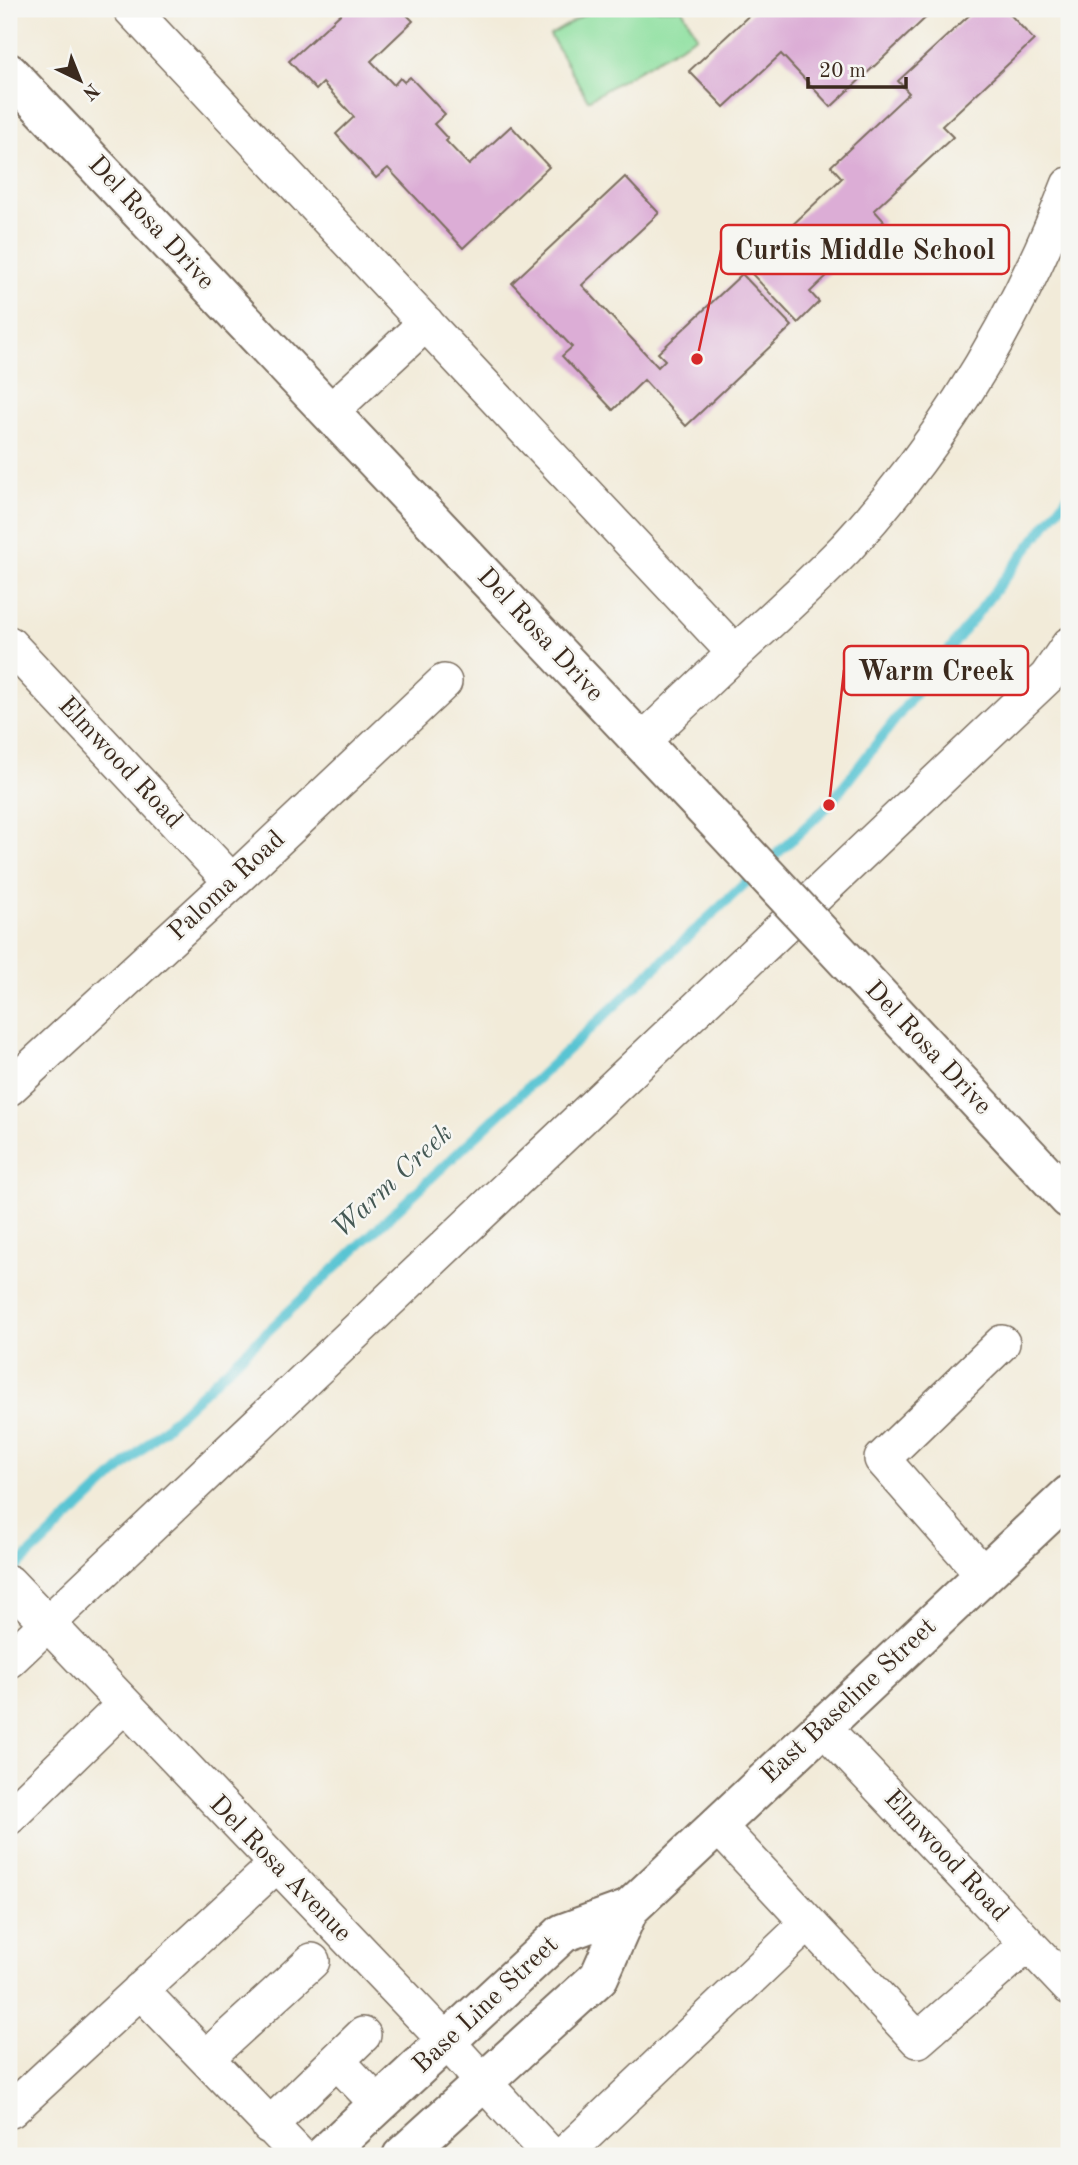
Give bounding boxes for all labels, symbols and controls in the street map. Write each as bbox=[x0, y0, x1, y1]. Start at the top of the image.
north arrow bbox=[46, 46, 116, 116]
scale bar bbox=[808, 46, 906, 90]
text: 20 m bbox=[819, 61, 866, 82]
text: N bbox=[78, 79, 102, 103]
street label: Del Rosa Drive bbox=[83, 151, 219, 295]
callout: Curtis Middle School bbox=[721, 225, 1009, 274]
text: Curtis Middle School bbox=[735, 238, 996, 266]
street label: Del Rosa Drive bbox=[472, 563, 608, 707]
callout: Warm Creek bbox=[844, 646, 1028, 695]
text: Warm Creek bbox=[858, 659, 1015, 687]
street label: Elmwood Road bbox=[53, 692, 187, 834]
street label: Paloma Road bbox=[164, 826, 290, 946]
street label: Del Rosa Drive bbox=[860, 976, 996, 1120]
water label: Warm Creek bbox=[328, 1120, 458, 1244]
street label: East Baseline Street bbox=[757, 1614, 941, 1788]
street label: Elmwood Road bbox=[879, 1785, 1013, 1927]
street label: Del Rosa Avenue bbox=[204, 1791, 356, 1947]
street label: Base Line Street bbox=[408, 1931, 564, 2079]

